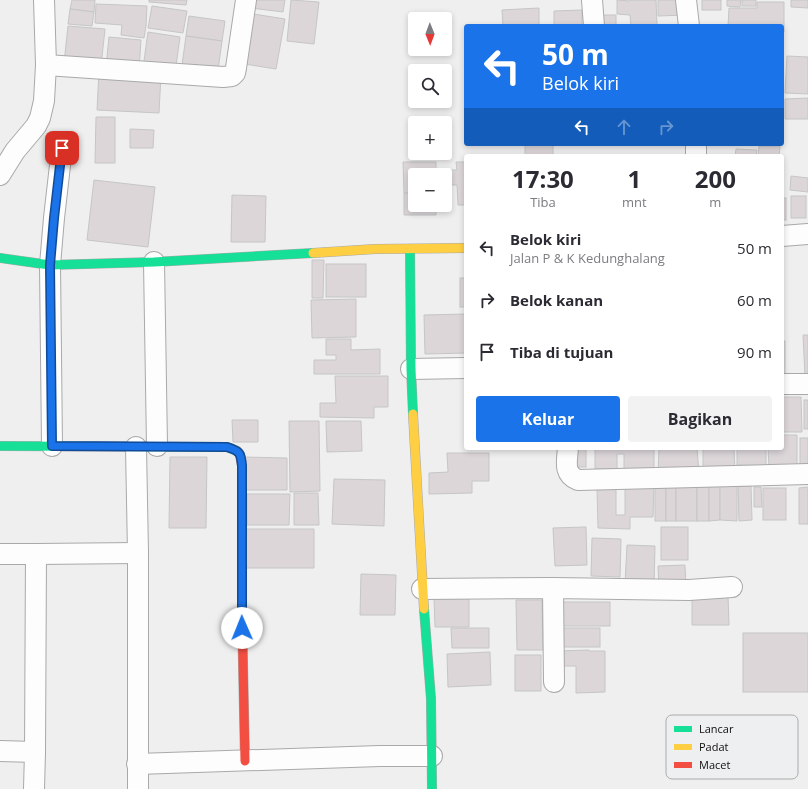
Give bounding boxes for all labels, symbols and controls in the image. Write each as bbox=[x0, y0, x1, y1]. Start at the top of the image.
north arrow bbox=[408, 12, 452, 56]
map controls bbox=[408, 12, 452, 212]
text: 50 m bbox=[542, 35, 609, 73]
icon: left bbox=[476, 40, 528, 92]
button: search bbox=[408, 64, 452, 108]
text: Belok kiri bbox=[542, 71, 619, 95]
button: + bbox=[408, 116, 452, 160]
icon: left bbox=[571, 116, 593, 138]
icon: ahead bbox=[613, 116, 635, 138]
icon: right bbox=[655, 116, 677, 138]
pin bbox=[45, 131, 79, 165]
icon: arrive bbox=[51, 137, 73, 159]
text: 17:30 bbox=[512, 162, 574, 195]
text: 1 bbox=[627, 162, 641, 195]
text: 200 bbox=[695, 162, 736, 195]
button: − bbox=[408, 168, 452, 212]
text: Tiba bbox=[530, 193, 556, 211]
text: mnt bbox=[622, 193, 647, 211]
text: m bbox=[709, 193, 721, 211]
text: Belok kiri bbox=[510, 229, 581, 249]
icon: left bbox=[476, 237, 498, 259]
text: 50 m bbox=[737, 238, 772, 258]
text: Jalan P & K Kedunghalang bbox=[510, 249, 665, 267]
icon: right bbox=[476, 289, 498, 311]
text: Belok kanan bbox=[510, 290, 603, 310]
text: 60 m bbox=[737, 290, 772, 310]
icon: arrive bbox=[476, 341, 498, 363]
text: Tiba di tujuan bbox=[510, 342, 613, 362]
text: 90 m bbox=[737, 342, 772, 362]
button: Keluar bbox=[476, 396, 620, 442]
button: Bagikan bbox=[628, 396, 772, 442]
position arrow bbox=[221, 607, 263, 649]
legend bbox=[666, 715, 798, 779]
text: Lancar bbox=[699, 721, 734, 736]
text: Padat bbox=[699, 739, 729, 754]
text: Macet bbox=[699, 757, 730, 772]

